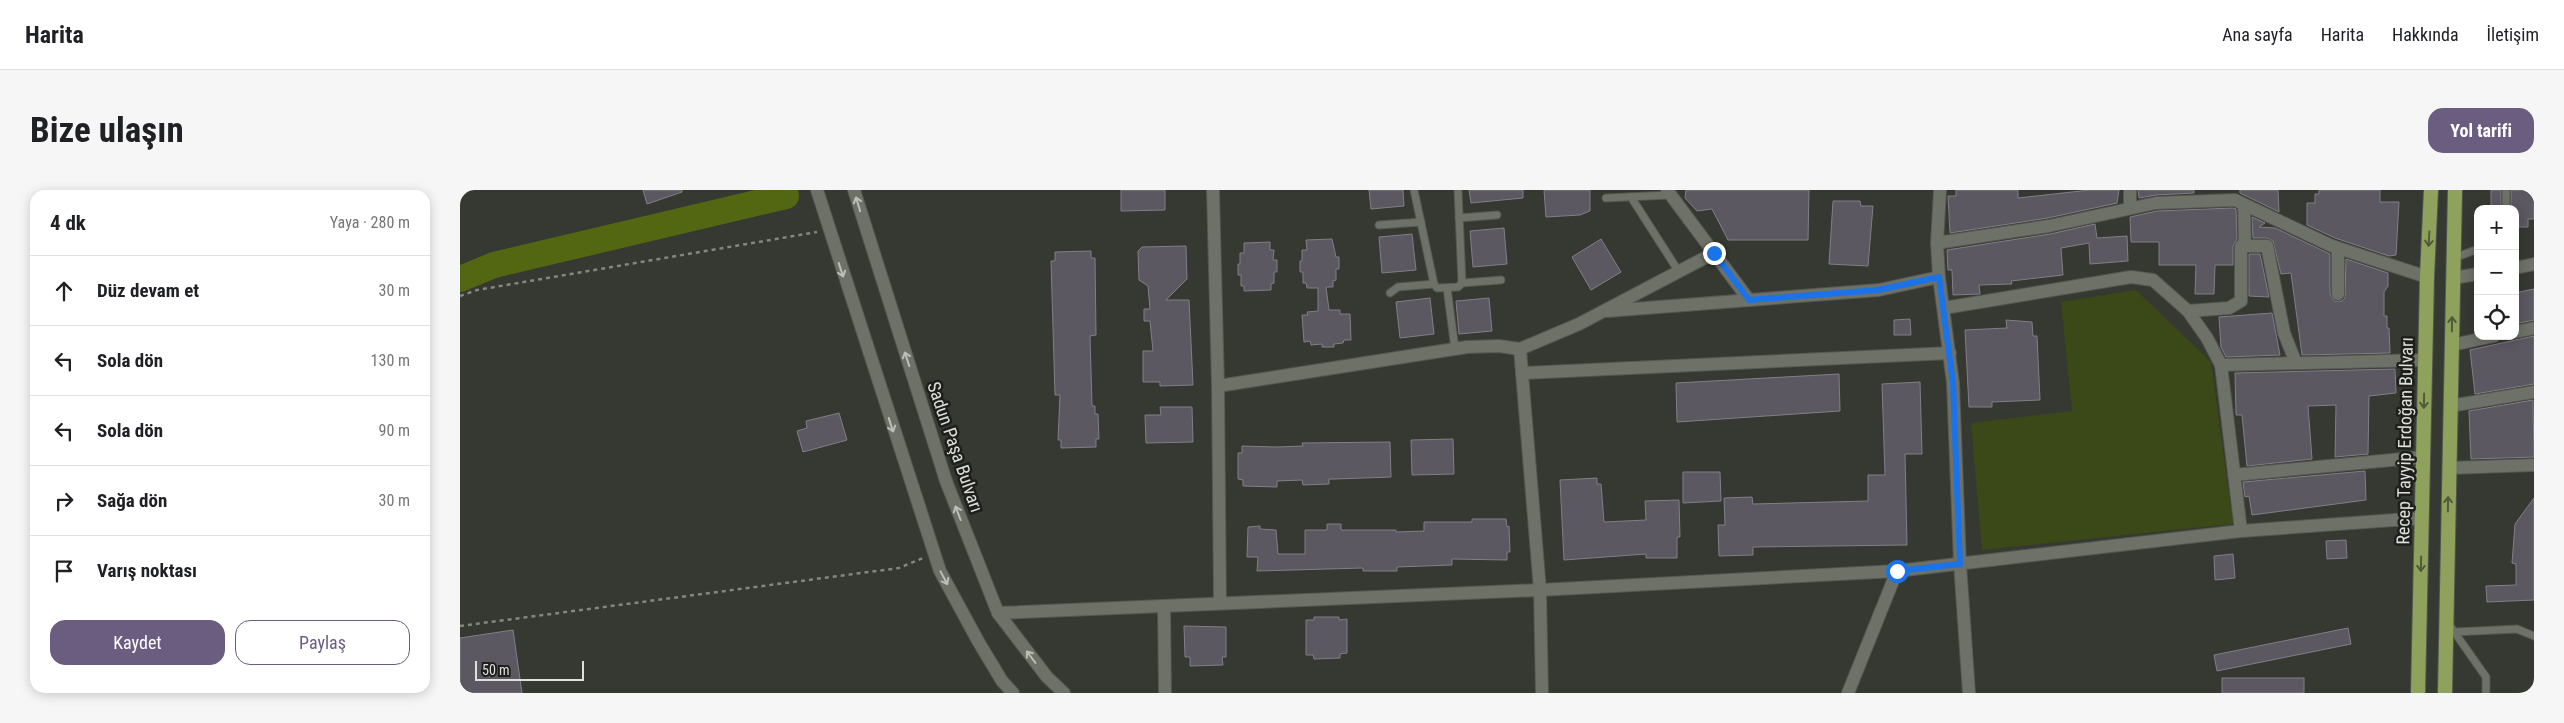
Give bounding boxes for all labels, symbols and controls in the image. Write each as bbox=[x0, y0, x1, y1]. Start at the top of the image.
text: Harita bbox=[25, 21, 84, 49]
text: Ana sayfa bbox=[2222, 24, 2293, 45]
text: Harita bbox=[2321, 24, 2364, 45]
text: Hakkında bbox=[2392, 24, 2459, 45]
text: İletişim bbox=[2487, 24, 2539, 45]
button: Yol tarifi bbox=[2428, 108, 2534, 153]
text: Bize ulaşın bbox=[30, 110, 184, 151]
one-way arrow bbox=[853, 196, 863, 212]
map controls bbox=[2474, 205, 2519, 340]
button: + bbox=[2474, 205, 2519, 250]
text: 4 dk bbox=[50, 211, 86, 235]
text: Yaya · 280 m bbox=[330, 213, 410, 232]
one-way arrow bbox=[2424, 230, 2433, 246]
route end bbox=[1703, 242, 1726, 265]
button: − bbox=[2474, 250, 2519, 295]
one-way arrow bbox=[837, 262, 846, 277]
icon: ahead bbox=[50, 277, 78, 305]
text: Düz devam et bbox=[97, 279, 199, 302]
text: 30 m bbox=[378, 281, 410, 300]
button: locate bbox=[2474, 295, 2519, 340]
one-way arrow bbox=[2448, 317, 2457, 333]
street label: Recep Tayyip Erdoğan Bulvarı bbox=[2392, 337, 2417, 545]
icon: left bbox=[50, 347, 78, 375]
text: Sola dön bbox=[97, 349, 163, 372]
text: 130 m bbox=[371, 351, 410, 370]
one-way arrow bbox=[902, 351, 912, 367]
street label: Sadun Paşa Bulvarı bbox=[923, 379, 988, 515]
one-way arrow bbox=[2420, 393, 2429, 409]
one-way arrow bbox=[887, 416, 897, 432]
icon: left bbox=[50, 417, 78, 445]
text: Sola dön bbox=[97, 419, 163, 442]
text: 90 m bbox=[378, 421, 410, 440]
icon: right bbox=[50, 487, 78, 515]
text: Sağa dön bbox=[97, 489, 167, 512]
text: 30 m bbox=[378, 491, 410, 510]
one-way arrow bbox=[2444, 497, 2453, 513]
one-way arrow bbox=[953, 506, 963, 521]
one-way arrow bbox=[2416, 555, 2426, 571]
icon: arrive bbox=[50, 557, 78, 585]
text: Varış noktası bbox=[97, 559, 197, 582]
route start bbox=[1886, 560, 1909, 583]
one-way arrow bbox=[940, 570, 949, 585]
button: Kaydet bbox=[50, 620, 225, 665]
button: Paylaş bbox=[235, 620, 410, 665]
one-way arrow bbox=[1026, 651, 1037, 664]
scale bar bbox=[475, 658, 584, 681]
text: 50 m bbox=[482, 662, 510, 678]

